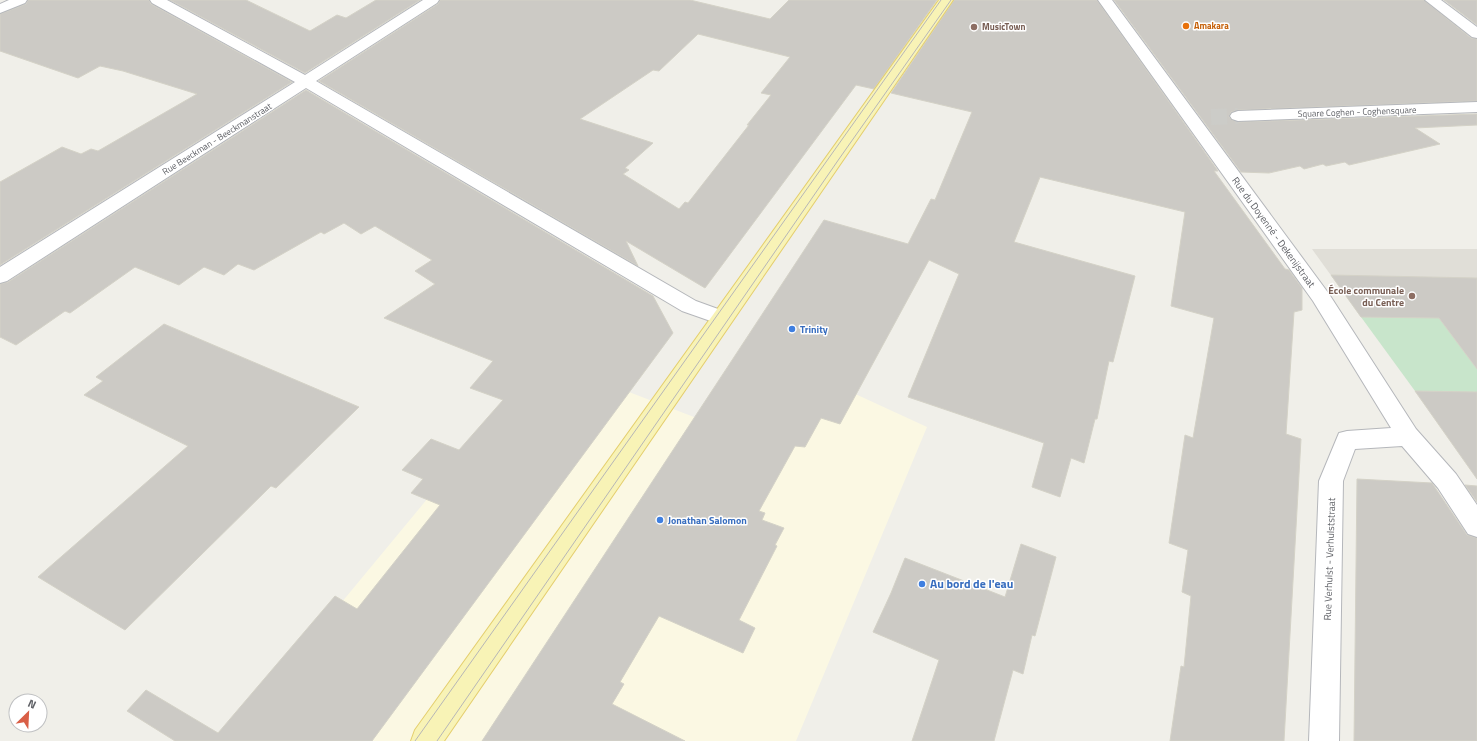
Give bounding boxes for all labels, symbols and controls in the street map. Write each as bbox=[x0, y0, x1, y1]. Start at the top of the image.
place label: Amakara bbox=[1194, 19, 1229, 32]
place label: MusicTown bbox=[982, 20, 1025, 33]
marker: Amakara bbox=[1181, 21, 1191, 31]
marker: MusicTown bbox=[969, 22, 979, 32]
street label: Rue Beeckman - Beeckmanstraat bbox=[160, 99, 275, 178]
street label: Square Coghen - Coghensquare bbox=[1297, 103, 1417, 120]
street label: Rue du Doyenné - Dekenijstraat bbox=[1228, 174, 1319, 291]
place label: École communale du Centre bbox=[1328, 283, 1404, 310]
marker: École communale du Centre bbox=[1407, 291, 1417, 301]
place label: Trinity bbox=[800, 322, 828, 337]
marker: Trinity bbox=[787, 324, 797, 334]
street label: Rue Verhulst - Verhulststraat bbox=[1320, 497, 1339, 621]
place label: Jonathan Salomon bbox=[668, 513, 747, 528]
marker: Jonathan Salomon bbox=[655, 515, 665, 525]
place label: Au bord de l'eau bbox=[930, 574, 1013, 593]
marker: Au bord de l'eau bbox=[917, 579, 927, 589]
north arrow bbox=[8, 693, 48, 733]
text: N bbox=[25, 695, 39, 713]

